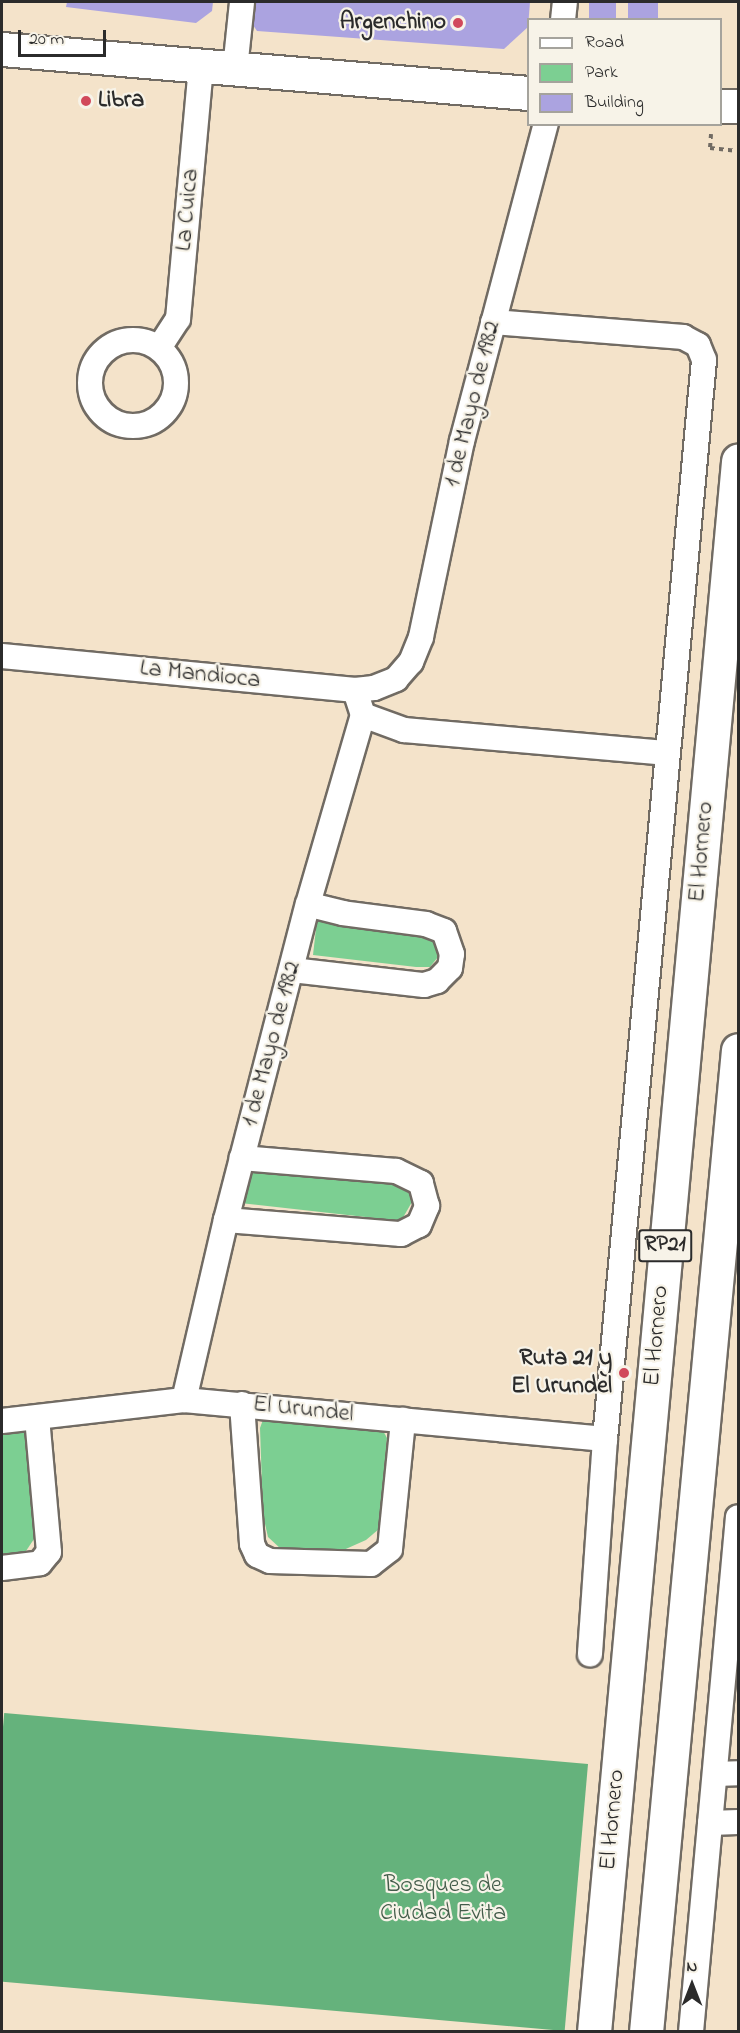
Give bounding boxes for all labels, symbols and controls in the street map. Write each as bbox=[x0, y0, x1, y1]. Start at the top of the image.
place label: Argenchino bbox=[340, 9, 446, 37]
marker: Argenchino bbox=[451, 16, 465, 30]
scale bar bbox=[21, 18, 110, 56]
legend bbox=[527, 18, 722, 126]
text: 20 m bbox=[29, 27, 64, 53]
text: Road bbox=[585, 30, 624, 56]
text: Park bbox=[585, 60, 618, 86]
place label: Libra bbox=[98, 87, 144, 115]
text: Building bbox=[585, 90, 644, 116]
marker: Libra bbox=[79, 94, 93, 108]
street label: La Cuica bbox=[170, 168, 206, 252]
street label: 1 de Mayo de 1982 bbox=[438, 318, 508, 490]
street label: La Mandioca bbox=[138, 654, 262, 696]
street label: El Hornero bbox=[683, 800, 721, 904]
street label: 1 de Mayo de 1982 bbox=[236, 958, 308, 1130]
road number: RP21 bbox=[638, 1227, 692, 1265]
street label: El Hornero bbox=[638, 1284, 676, 1388]
place label: Ruta 21 y El Urundel bbox=[511, 1345, 612, 1401]
marker: Ruta 21 y El Urundel bbox=[617, 1366, 631, 1380]
street label: El Urundel bbox=[251, 1390, 355, 1430]
street label: El Hornero bbox=[594, 1768, 632, 1872]
park label: Bosques de Ciudad Evita bbox=[380, 1872, 506, 1928]
north arrow bbox=[662, 1955, 722, 2015]
text: N bbox=[687, 1955, 697, 1979]

